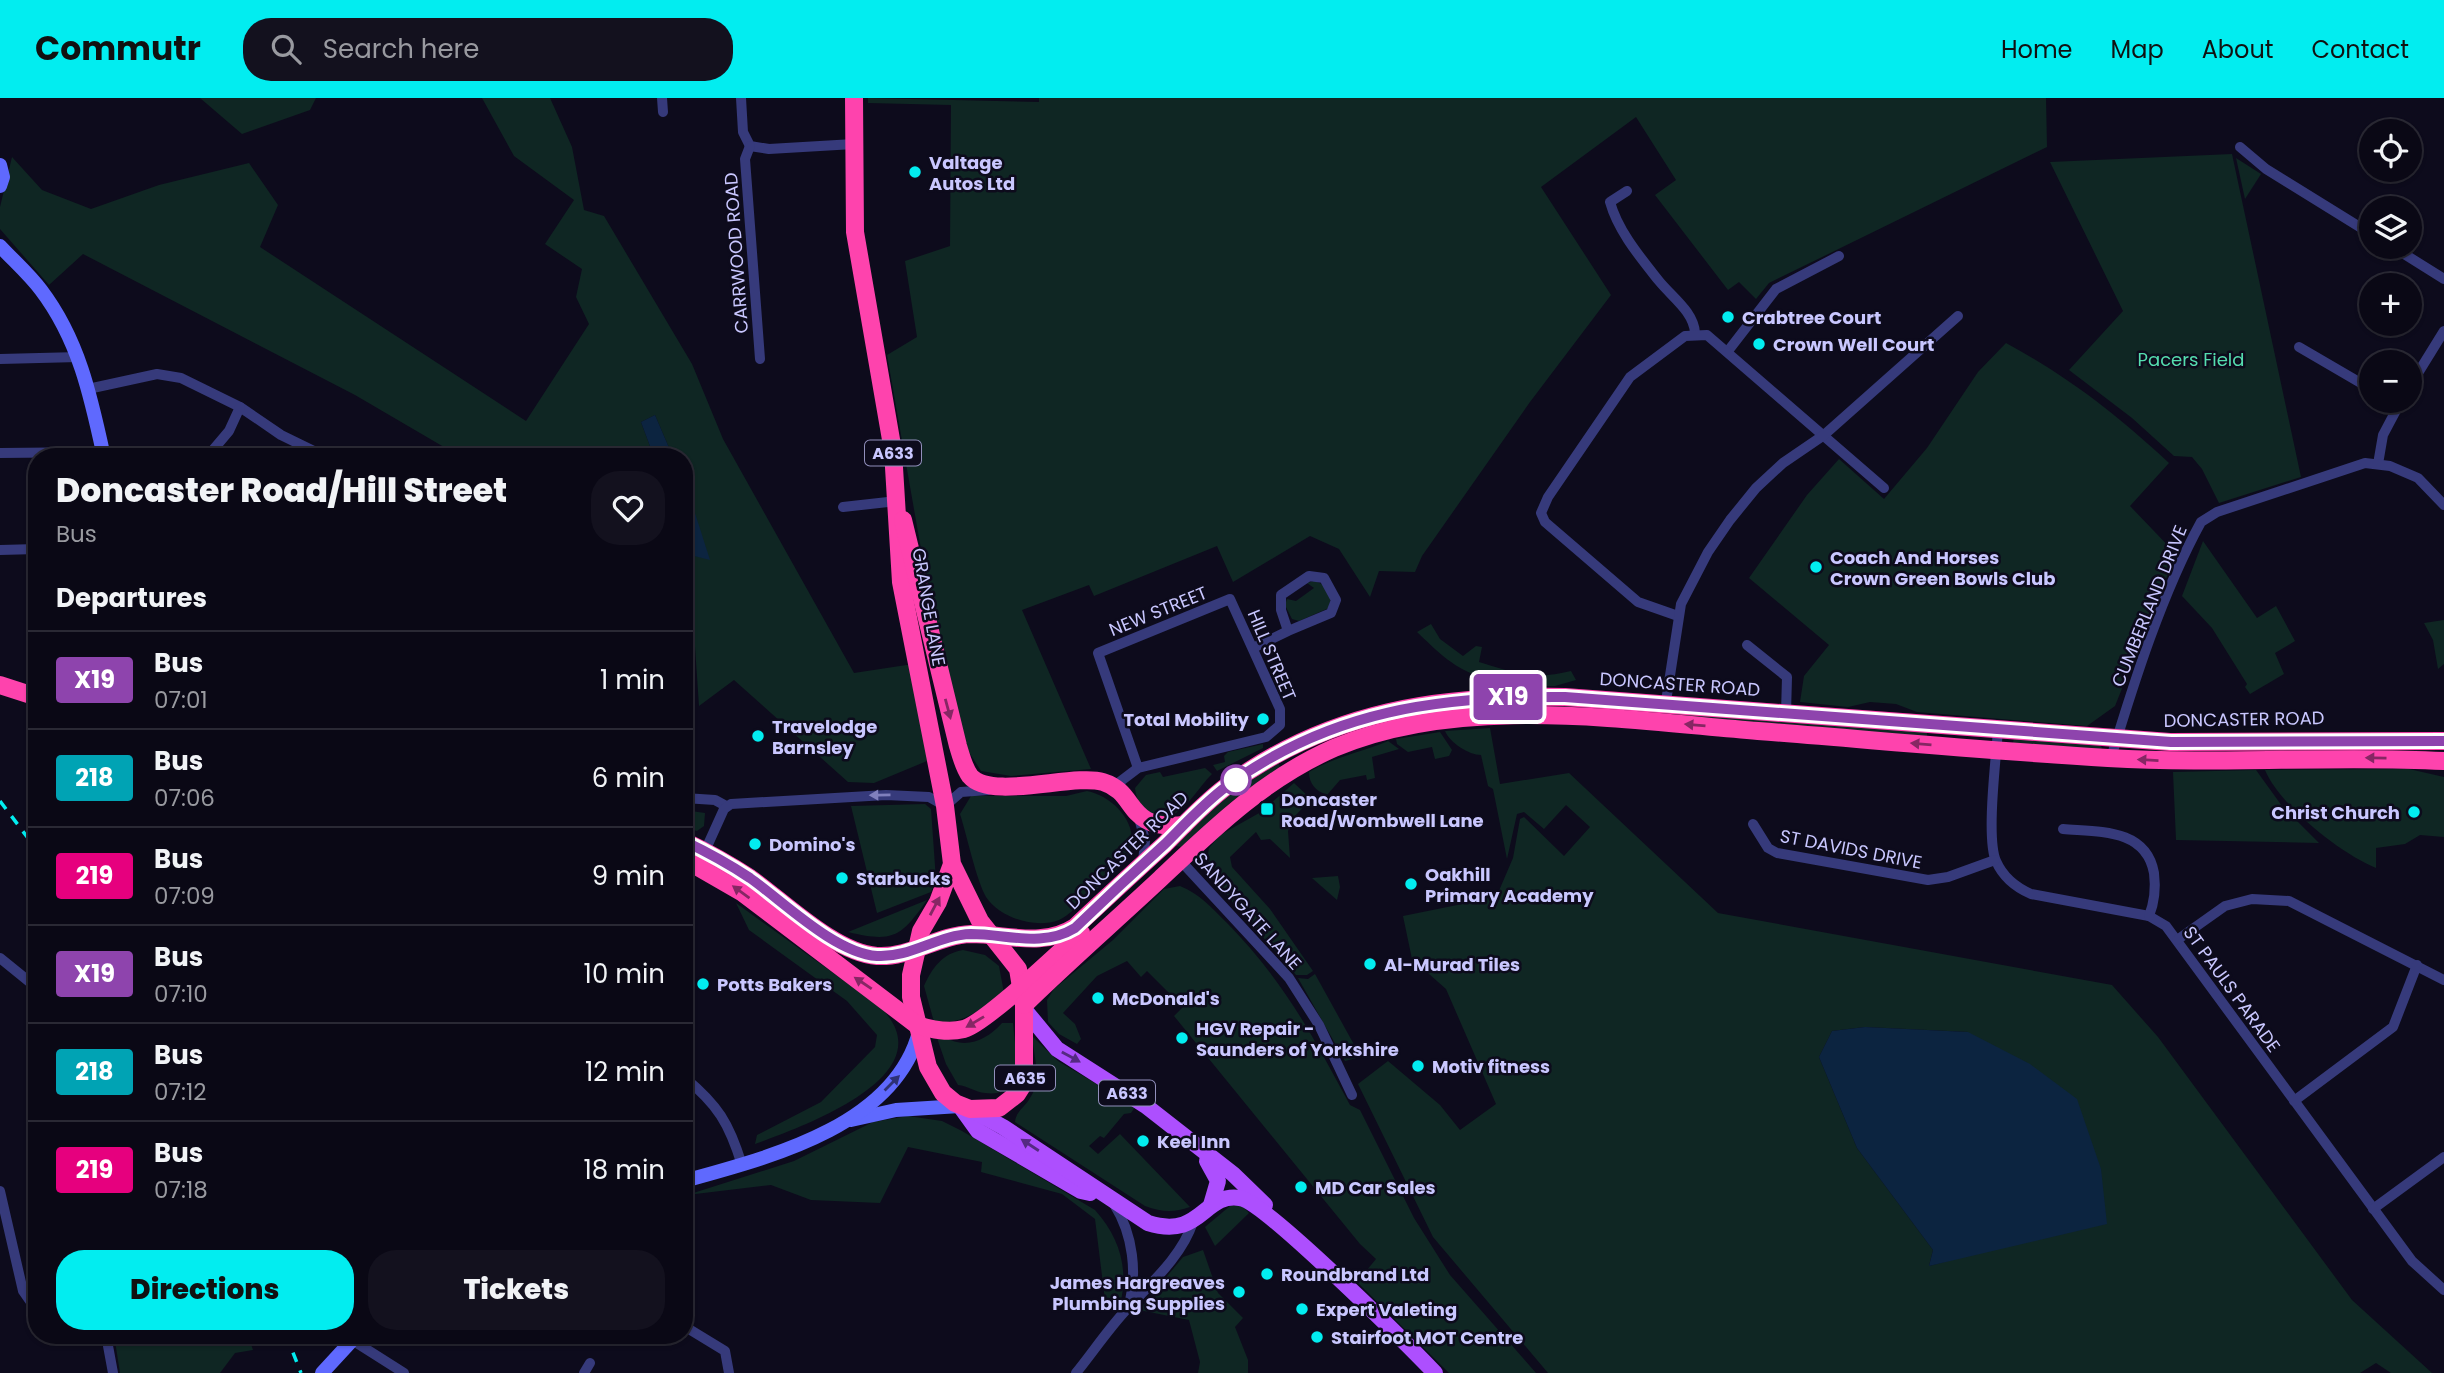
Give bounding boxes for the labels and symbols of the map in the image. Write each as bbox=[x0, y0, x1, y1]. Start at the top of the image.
place label: Valtage Autos Ltd bbox=[929, 150, 1015, 196]
marker: Valtage Autos Ltd bbox=[907, 164, 923, 180]
street label: CARRWOOD ROAD bbox=[718, 172, 754, 334]
place label: Crabtree Court bbox=[1742, 305, 1881, 330]
marker: Crabtree Court bbox=[1720, 309, 1736, 325]
place label: Crown Well Court bbox=[1773, 332, 1934, 357]
marker: Crown Well Court bbox=[1751, 336, 1767, 352]
park label: Pacers Field bbox=[2138, 347, 2244, 372]
road number: A633 bbox=[865, 440, 921, 466]
street label: CUMBERLAND DRIVE bbox=[2105, 521, 2193, 691]
place label: Coach And Horses Crown Green Bowls Club bbox=[1830, 545, 2055, 591]
street label: GRANGE LANE bbox=[906, 546, 952, 668]
marker: Coach And Horses Crown Green Bowls Club bbox=[1808, 559, 1824, 575]
street label: NEW STREET bbox=[1105, 580, 1211, 642]
street label: HILL STREET bbox=[1242, 606, 1302, 705]
street label: DONCASTER ROAD bbox=[1599, 666, 1761, 702]
line badge: X19 bbox=[1468, 674, 1548, 720]
one-way arrow bbox=[943, 699, 954, 721]
street label: DONCASTER ROAD bbox=[2163, 705, 2325, 733]
place label: Total Mobility bbox=[1123, 707, 1250, 732]
marker: Total Mobility bbox=[1255, 711, 1271, 727]
place label: Travelodge Barnsley bbox=[772, 714, 877, 760]
one-way arrow bbox=[1684, 719, 1706, 730]
marker: Travelodge Barnsley bbox=[750, 728, 766, 744]
one-way arrow bbox=[1910, 738, 1932, 749]
one-way arrow bbox=[2365, 752, 2387, 764]
one-way arrow bbox=[2137, 754, 2159, 765]
unlabelled marker bbox=[1221, 765, 1251, 795]
street label: DONCASTER ROAD bbox=[1060, 785, 1194, 915]
place label: Doncaster Road/Wombwell Lane bbox=[1281, 787, 1484, 833]
one-way arrow bbox=[869, 790, 891, 801]
place label: Christ Church bbox=[2271, 800, 2400, 825]
marker: Doncaster Road/Wombwell Lane bbox=[1259, 801, 1275, 817]
marker: Christ Church bbox=[2406, 804, 2422, 820]
street label: ST DAVIDS DRIVE bbox=[1778, 823, 1924, 875]
place label: Domino's bbox=[769, 832, 856, 857]
marker: Domino's bbox=[747, 836, 763, 852]
street label: SANDYGATE LANE bbox=[1188, 847, 1308, 975]
place label: Oakhill Primary Academy bbox=[1425, 862, 1594, 908]
place label: Starbucks bbox=[856, 866, 951, 891]
marker: Starbucks bbox=[834, 870, 850, 886]
marker: Oakhill Primary Academy bbox=[1403, 876, 1419, 892]
one-way arrow bbox=[732, 885, 750, 899]
one-way arrow bbox=[929, 897, 941, 916]
street label: ST PAULS PARADE bbox=[2178, 921, 2286, 1057]
place label: Al-Murad Tiles bbox=[1384, 952, 1520, 977]
marker: Al-Murad Tiles bbox=[1362, 956, 1378, 972]
place label: Potts Bakers bbox=[717, 972, 832, 997]
marker: Potts Bakers bbox=[695, 976, 711, 992]
one-way arrow bbox=[854, 976, 872, 990]
place label: McDonald's bbox=[1112, 986, 1220, 1011]
marker: McDonald's bbox=[1090, 990, 1106, 1006]
one-way arrow bbox=[965, 1015, 985, 1028]
place label: HGV Repair - Saunders of Yorkshire bbox=[1196, 1016, 1399, 1062]
marker: HGV Repair - Saunders of Yorkshire bbox=[1174, 1030, 1190, 1046]
one-way arrow bbox=[1062, 1051, 1081, 1063]
place label: Motiv fitness bbox=[1432, 1054, 1550, 1079]
marker: Motiv fitness bbox=[1410, 1058, 1426, 1074]
road number: A635 bbox=[995, 1066, 1055, 1090]
one-way arrow bbox=[884, 1075, 900, 1092]
road number: A633 bbox=[1099, 1080, 1155, 1105]
place label: Keel Inn bbox=[1157, 1129, 1230, 1154]
marker: Keel Inn bbox=[1135, 1133, 1151, 1149]
one-way arrow bbox=[1020, 1139, 1039, 1152]
place label: MD Car Sales bbox=[1315, 1175, 1436, 1200]
marker: MD Car Sales bbox=[1293, 1179, 1309, 1195]
place label: Roundbrand Ltd bbox=[1281, 1262, 1429, 1287]
marker: Roundbrand Ltd bbox=[1259, 1266, 1275, 1282]
place label: James Hargreaves Plumbing Supplies bbox=[1050, 1270, 1225, 1316]
marker: James Hargreaves Plumbing Supplies bbox=[1231, 1284, 1247, 1300]
place label: Expert Valeting bbox=[1316, 1297, 1457, 1322]
marker: Expert Valeting bbox=[1294, 1301, 1310, 1317]
place label: Stairfoot MOT Centre bbox=[1331, 1325, 1523, 1350]
marker: Stairfoot MOT Centre bbox=[1309, 1329, 1325, 1345]

